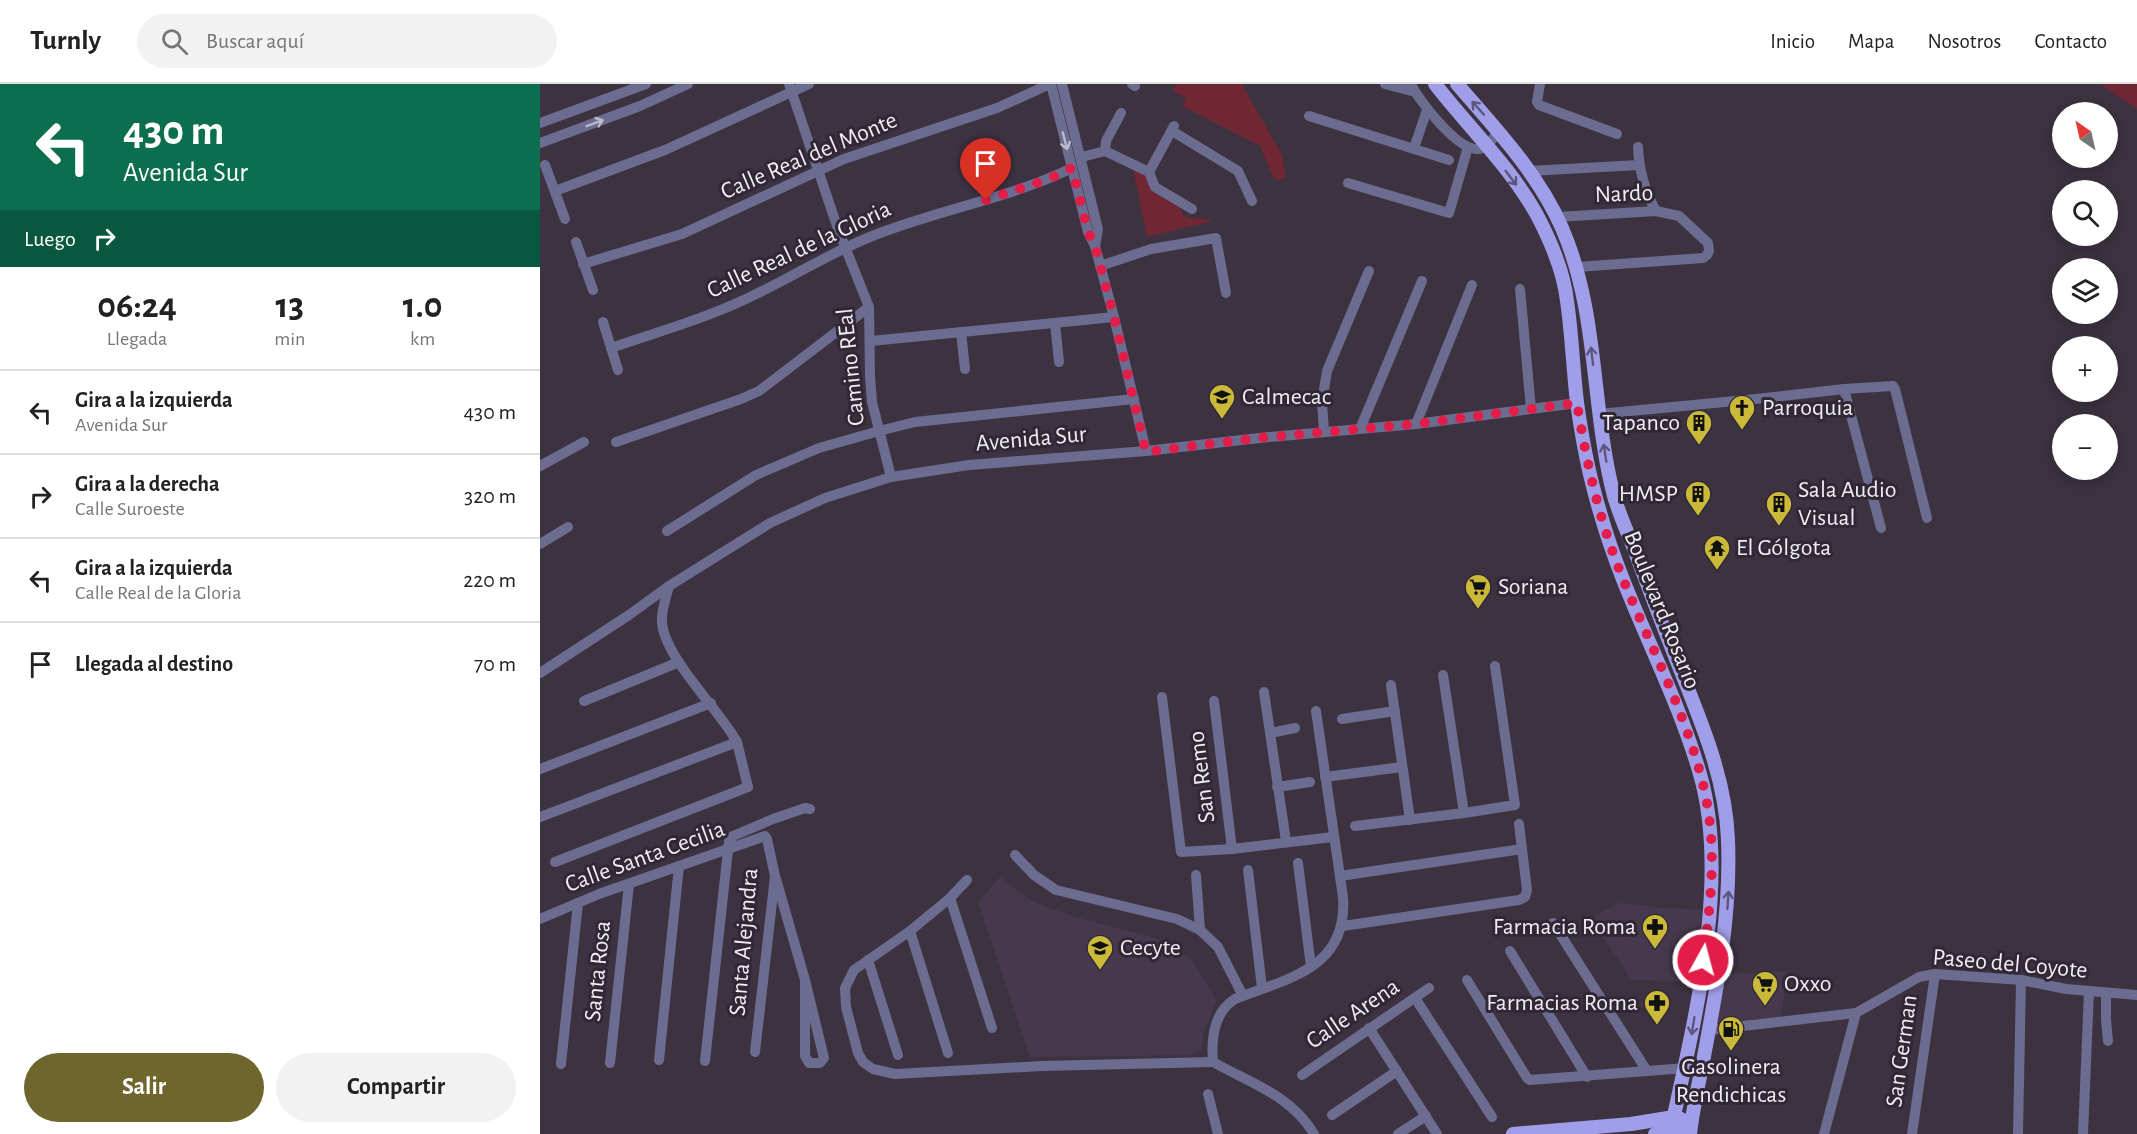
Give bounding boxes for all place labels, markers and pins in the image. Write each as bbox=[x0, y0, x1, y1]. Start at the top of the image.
pin bbox=[960, 138, 1011, 200]
school or university icon: Calmecac bbox=[1207, 382, 1237, 420]
place label: Calmecac bbox=[1242, 385, 1331, 409]
church icon: Parroquia bbox=[1727, 393, 1757, 431]
place label: Parroquia bbox=[1762, 396, 1853, 420]
building icon: Tapanco bbox=[1684, 408, 1714, 446]
place label: Tapanco bbox=[1602, 411, 1680, 435]
place label: Sala Audio Visual bbox=[1798, 478, 1897, 530]
building icon: HMSP bbox=[1683, 479, 1713, 517]
place label: HMSP bbox=[1619, 482, 1678, 506]
building icon: Sala Audio Visual bbox=[1764, 489, 1794, 527]
temple icon: El Gólgota bbox=[1702, 533, 1732, 571]
place label: El Gólgota bbox=[1736, 536, 1831, 560]
supermarket icon: Soriana bbox=[1463, 572, 1493, 610]
place label: Soriana bbox=[1498, 575, 1568, 599]
pharmacy icon: Farmacia Roma bbox=[1640, 912, 1670, 950]
place label: Farmacia Roma bbox=[1493, 915, 1636, 939]
school or university icon: Cecyte bbox=[1085, 933, 1115, 971]
place label: Cecyte bbox=[1120, 936, 1181, 960]
supermarket icon: Oxxo bbox=[1750, 969, 1780, 1007]
place label: Oxxo bbox=[1784, 972, 1832, 996]
pharmacy icon: Farmacias Roma bbox=[1642, 988, 1672, 1026]
place label: Farmacias Roma bbox=[1486, 991, 1638, 1015]
fuel station icon: Gasolinera Rendichicas bbox=[1716, 1014, 1746, 1052]
place label: Gasolinera Rendichicas bbox=[1676, 1055, 1786, 1107]

